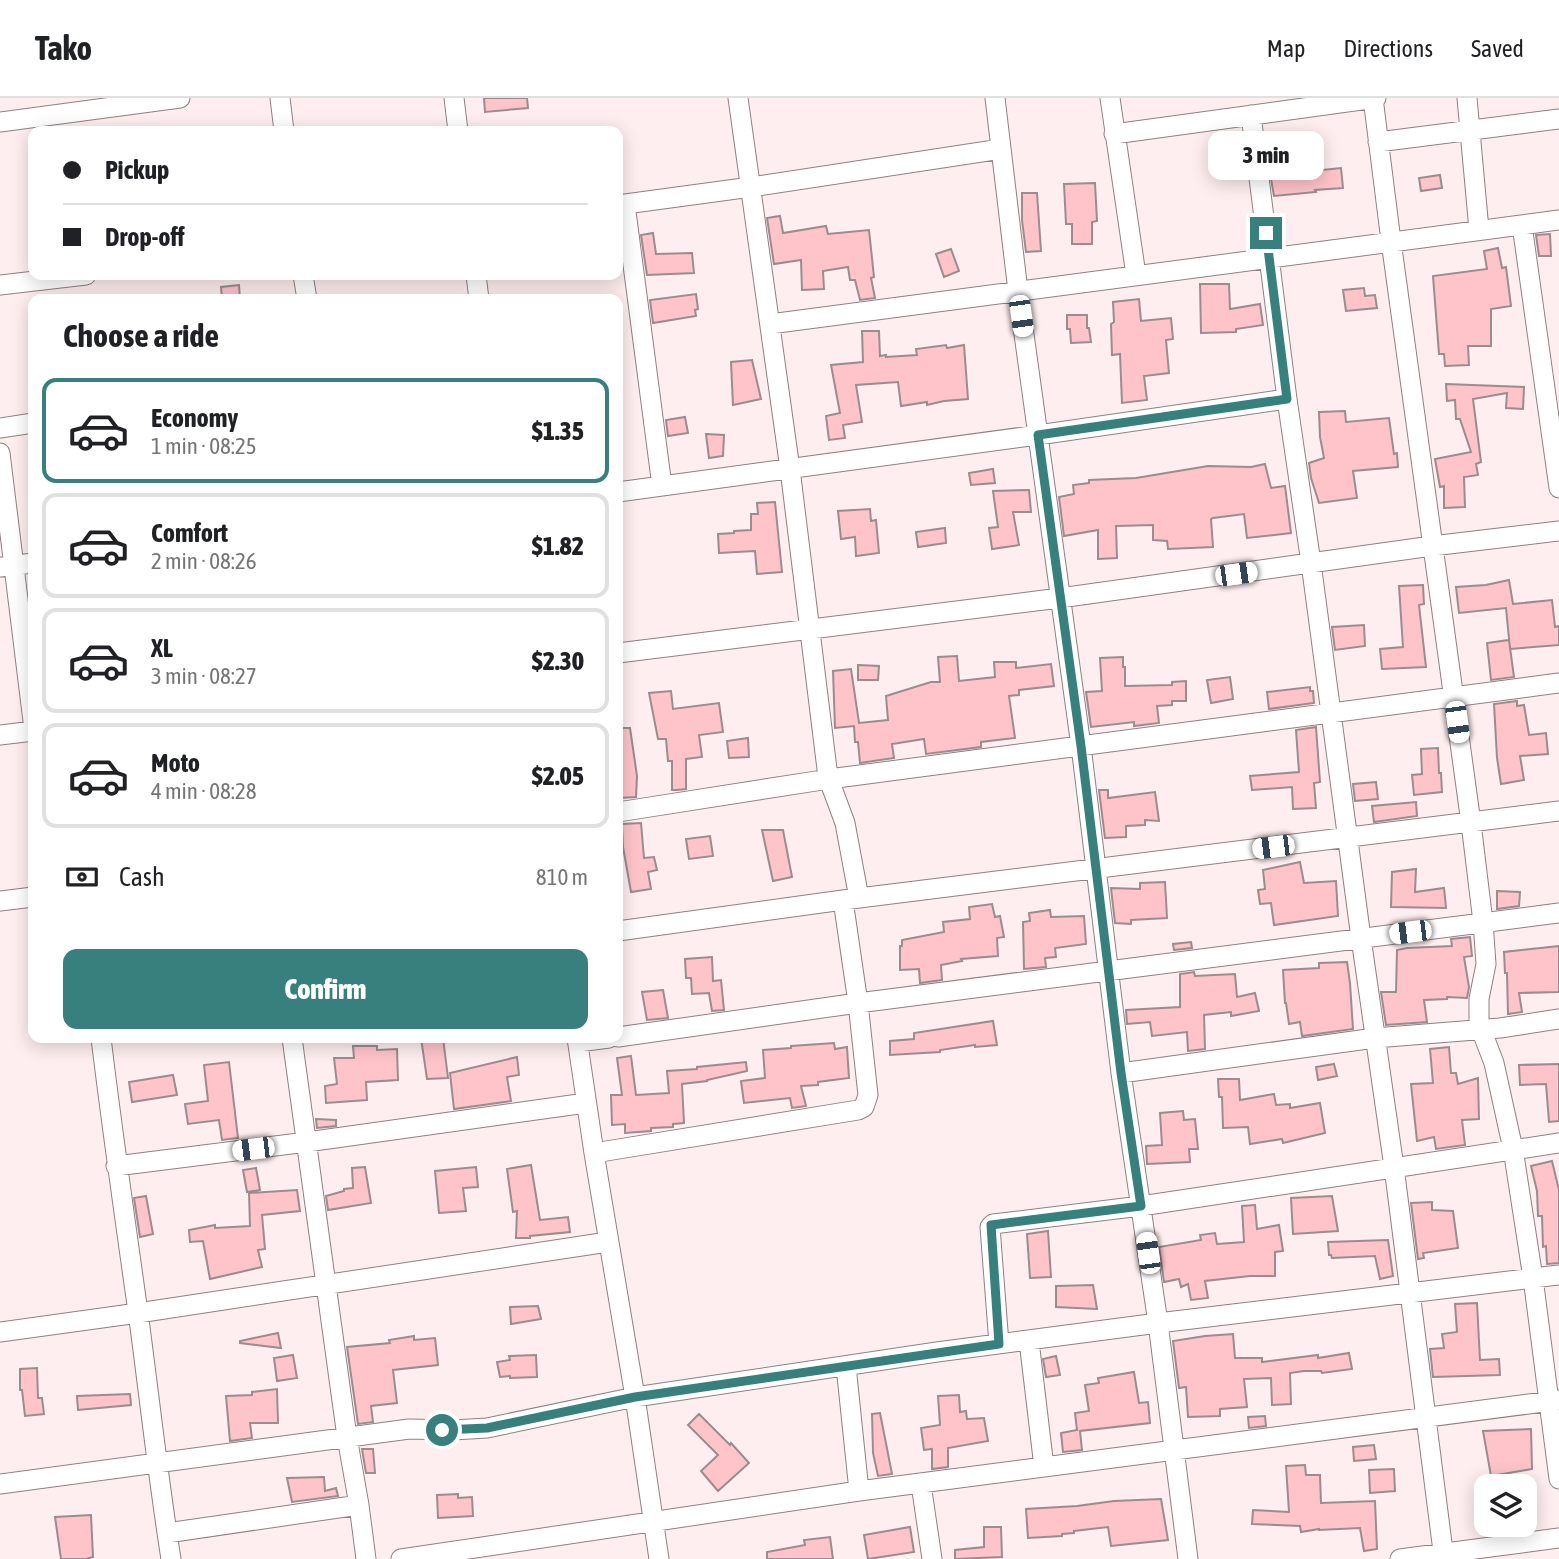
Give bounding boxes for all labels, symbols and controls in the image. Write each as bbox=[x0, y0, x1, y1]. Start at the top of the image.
text: Tako bbox=[35, 29, 92, 67]
text: Map bbox=[1267, 35, 1305, 62]
text: Directions bbox=[1343, 35, 1433, 62]
text: Saved bbox=[1471, 35, 1524, 62]
callout: 3 min bbox=[1208, 131, 1324, 180]
text: 3 min bbox=[1243, 142, 1289, 168]
text: Pickup bbox=[105, 155, 169, 185]
route end bbox=[1250, 217, 1282, 249]
text: Drop-off bbox=[105, 222, 185, 252]
car bbox=[1008, 294, 1035, 338]
text: Choose a ride bbox=[63, 317, 219, 354]
icon: car bbox=[67, 399, 130, 462]
text: Economy bbox=[151, 403, 238, 433]
text: $1.35 bbox=[532, 416, 584, 446]
text: 1 min · 08:25 bbox=[151, 433, 257, 459]
icon: car bbox=[67, 514, 130, 577]
text: Comfort bbox=[151, 518, 228, 548]
text: $1.82 bbox=[532, 531, 584, 561]
text: 2 min · 08:26 bbox=[151, 548, 257, 574]
car bbox=[1214, 561, 1259, 587]
icon: car bbox=[67, 629, 130, 692]
text: XL bbox=[151, 633, 173, 663]
text: $2.30 bbox=[532, 646, 584, 676]
text: 3 min · 08:27 bbox=[151, 663, 257, 689]
car bbox=[1444, 700, 1471, 744]
icon: car bbox=[67, 744, 130, 807]
text: Moto bbox=[151, 748, 200, 778]
text: $2.05 bbox=[532, 761, 584, 791]
text: 4 min · 08:28 bbox=[151, 778, 257, 804]
car bbox=[1251, 834, 1296, 860]
icon: cash bbox=[63, 858, 101, 896]
text: Cash bbox=[119, 862, 165, 892]
text: 810 m bbox=[536, 864, 588, 890]
car bbox=[1388, 919, 1433, 945]
button: Confirm bbox=[63, 949, 588, 1029]
car bbox=[231, 1136, 276, 1162]
car bbox=[1135, 1231, 1162, 1275]
route start bbox=[426, 1414, 458, 1446]
map controls bbox=[1474, 1474, 1537, 1537]
button: layers bbox=[1474, 1474, 1537, 1537]

